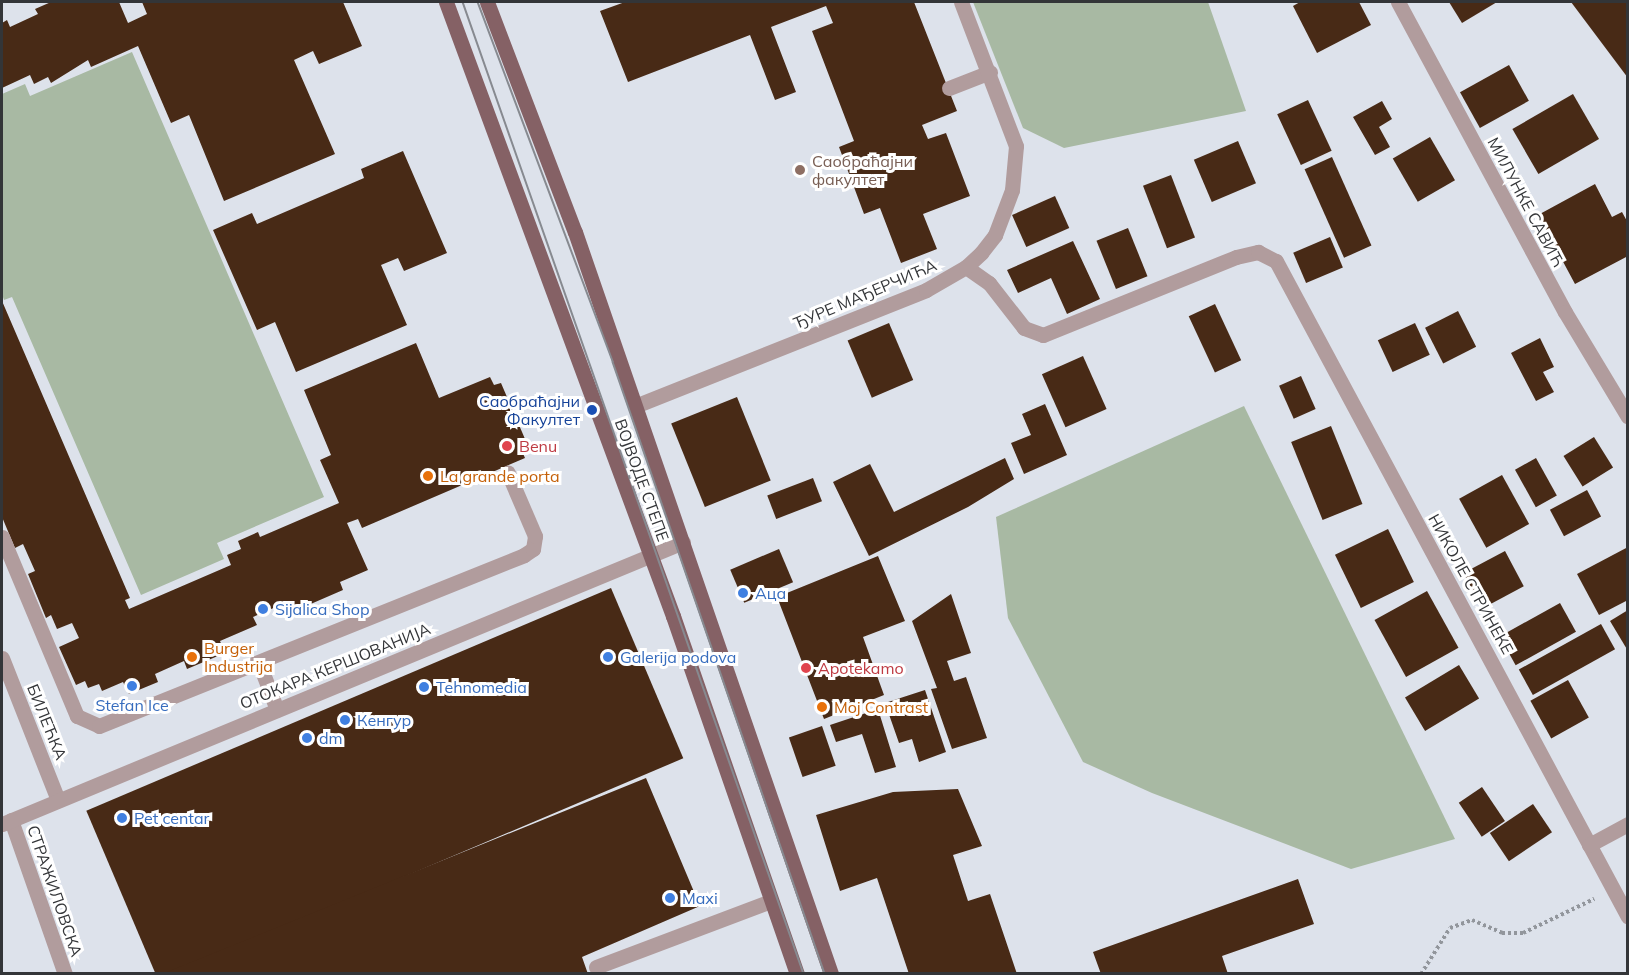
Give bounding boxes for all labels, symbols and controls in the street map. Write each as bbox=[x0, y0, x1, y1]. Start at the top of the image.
street label: МИЛУНКЕ САВИЋ bbox=[1484, 134, 1568, 270]
place label: Саобраћајни факултет bbox=[812, 151, 913, 189]
marker: Саобраћајни факултет bbox=[793, 163, 807, 177]
street label: ЂУРЕ МАЂЕРЧИЋА bbox=[791, 255, 939, 333]
place label: Саобраћајни Факултет bbox=[479, 391, 580, 429]
marker: Саобраћајни Факултет bbox=[585, 403, 599, 417]
street label: ВОЈВОДЕ СТЕПЕ bbox=[611, 416, 673, 544]
place label: Benu bbox=[519, 436, 557, 456]
marker: Benu bbox=[500, 439, 514, 453]
place label: La grande porta bbox=[440, 466, 559, 486]
marker: La grande porta bbox=[421, 469, 435, 483]
street label: НИКОЛЕ СТРИНЕКЕ bbox=[1425, 511, 1517, 657]
place label: Аца bbox=[755, 583, 786, 603]
marker: Аца bbox=[736, 586, 750, 600]
place label: Sijalica Shop bbox=[275, 599, 370, 619]
marker: Sijalica Shop bbox=[256, 602, 270, 616]
street label: ОТОКАРА КЕРШОВАНИЈА bbox=[237, 619, 433, 713]
place label: Burger Industrija bbox=[204, 638, 273, 676]
place label: Galerija podova bbox=[620, 647, 736, 667]
marker: Burger Industrija bbox=[185, 650, 199, 664]
marker: Galerija podova bbox=[601, 650, 615, 664]
place label: Apotekamo bbox=[818, 658, 904, 678]
marker: Apotekamo bbox=[799, 661, 813, 675]
place label: Tehnomedia bbox=[436, 677, 527, 697]
marker: Stefan Ice bbox=[125, 679, 139, 693]
marker: Tehnomedia bbox=[417, 680, 431, 694]
street label: БИЛЕЋКА bbox=[23, 681, 71, 763]
place label: Stefan Ice bbox=[95, 695, 169, 715]
place label: Moj Contrast bbox=[834, 697, 928, 717]
marker: Moj Contrast bbox=[815, 700, 829, 714]
place label: Кенгур bbox=[357, 710, 411, 730]
marker: Кенгур bbox=[338, 713, 352, 727]
place label: dm bbox=[319, 728, 343, 748]
marker: dm bbox=[300, 731, 314, 745]
place label: Pet centar bbox=[134, 808, 209, 828]
marker: Pet centar bbox=[115, 811, 129, 825]
street label: СТРАЖИЛОВСКА bbox=[24, 823, 86, 959]
place label: Maxi bbox=[682, 888, 718, 908]
marker: Maxi bbox=[663, 891, 677, 905]

